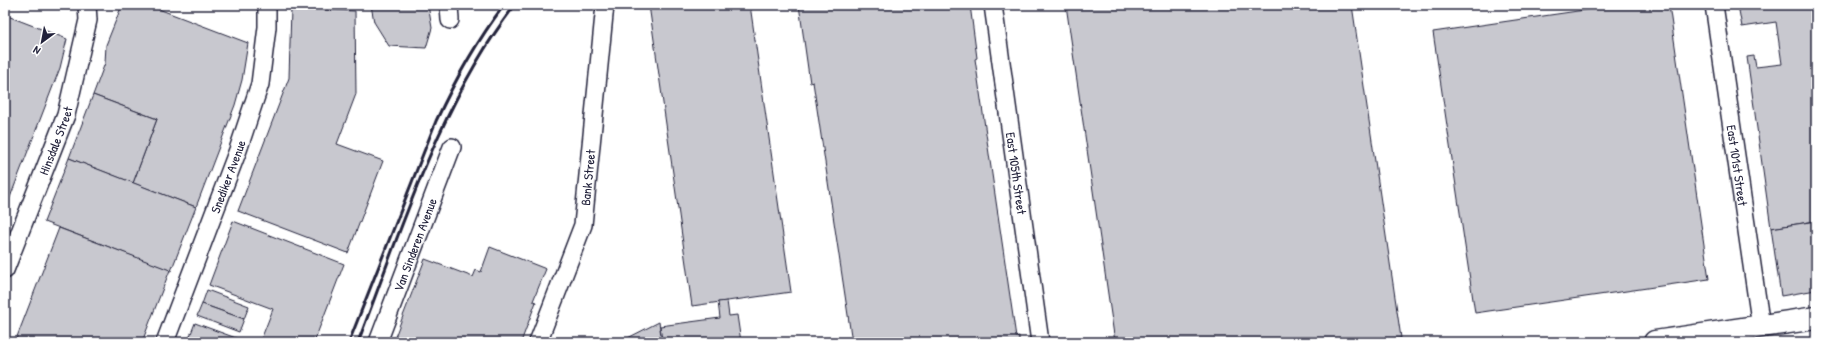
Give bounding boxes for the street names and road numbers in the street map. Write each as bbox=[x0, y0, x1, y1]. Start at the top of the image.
street label: Hinsdale Street bbox=[34, 104, 77, 177]
street label: East 101st Street bbox=[1723, 124, 1752, 207]
street label: East 105th Street bbox=[1002, 131, 1031, 216]
street label: Snediker Avenue bbox=[206, 138, 250, 216]
street label: Bank Street bbox=[576, 148, 600, 207]
street label: Van Sinderen Avenue bbox=[389, 196, 441, 294]

